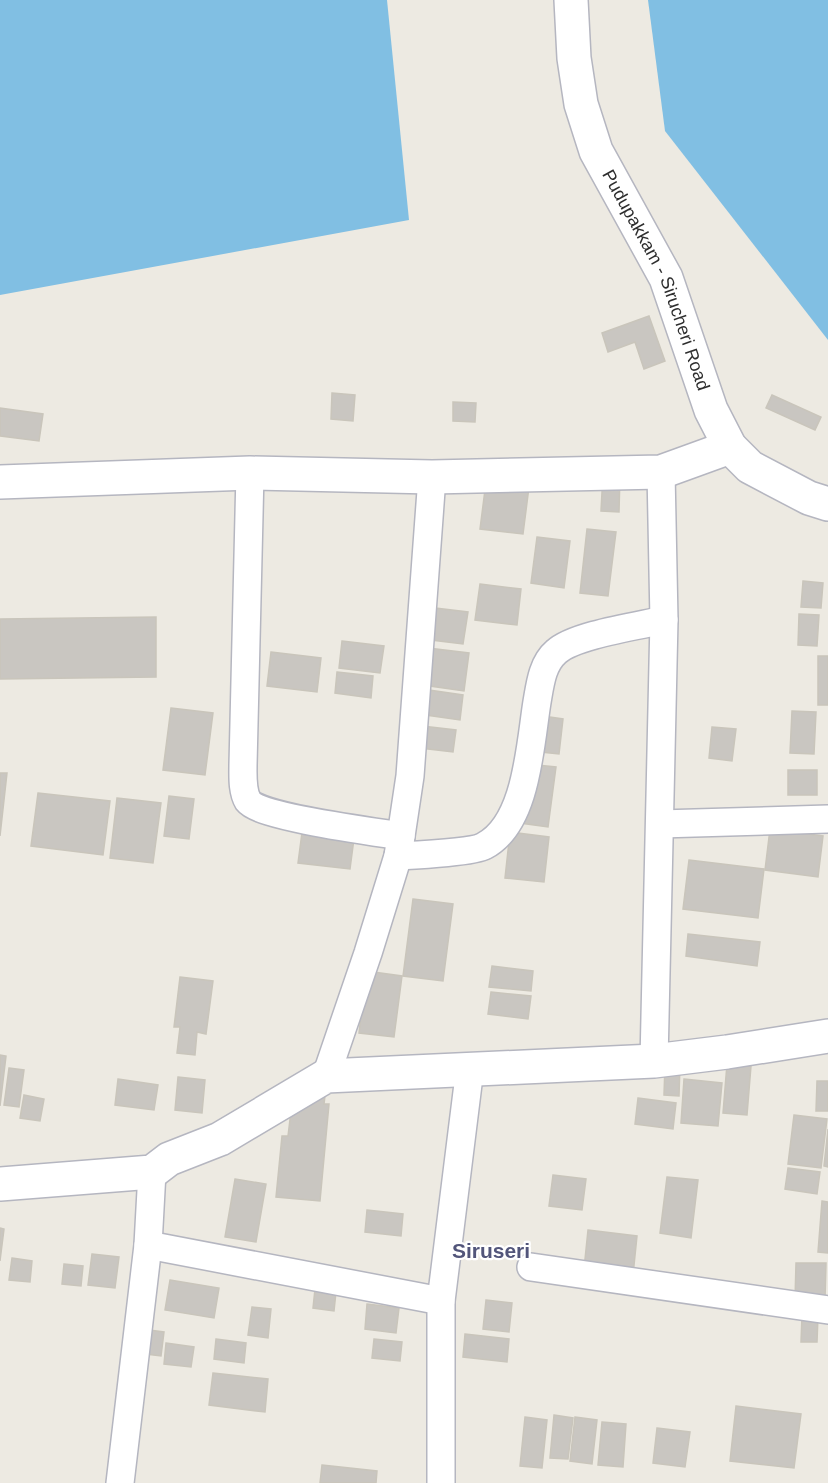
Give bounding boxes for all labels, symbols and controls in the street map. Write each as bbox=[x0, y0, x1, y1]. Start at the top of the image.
street label: Pudupakkam - Sirucheri Road bbox=[598, 166, 714, 393]
district label: Siruseri bbox=[452, 1239, 530, 1262]

